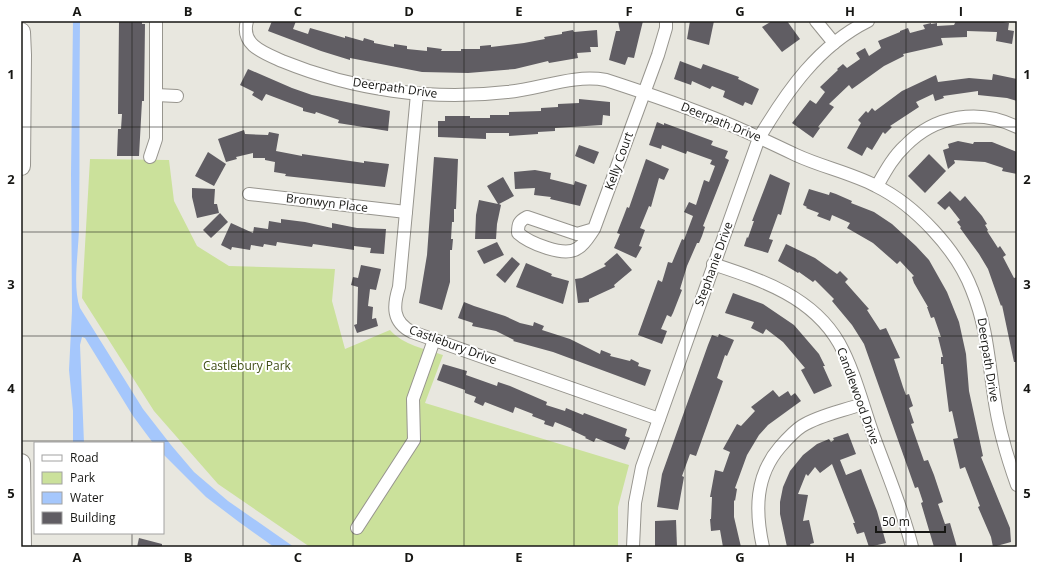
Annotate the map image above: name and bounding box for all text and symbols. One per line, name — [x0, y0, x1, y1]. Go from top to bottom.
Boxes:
text: A — [73, 2, 82, 20]
text: B — [184, 2, 193, 20]
text: C — [294, 2, 302, 20]
text: D — [404, 2, 414, 20]
text: E — [515, 2, 523, 20]
text: F — [625, 2, 633, 20]
text: G — [735, 2, 745, 20]
text: H — [845, 2, 855, 20]
text: I — [959, 2, 963, 20]
text: 1 — [7, 65, 15, 83]
text: 1 — [1023, 65, 1031, 83]
street label: Deerpath Drive — [352, 73, 439, 102]
street label: Deerpath Drive — [678, 98, 764, 145]
street label: Kelly Court — [600, 129, 637, 192]
text: 2 — [7, 170, 15, 188]
text: 2 — [1023, 170, 1031, 188]
street label: Bronwyn Place — [285, 189, 369, 216]
street label: Stephanie Drive — [690, 219, 737, 308]
text: 3 — [7, 275, 15, 293]
text: 3 — [1023, 275, 1031, 293]
street label: Deerpath Drive — [973, 316, 1004, 404]
street label: Castlebury Drive — [407, 321, 500, 368]
street label: Candlewood Drive — [833, 345, 884, 447]
park label: Castlebury Park — [203, 357, 292, 374]
text: 4 — [7, 379, 15, 397]
text: 4 — [1023, 379, 1031, 397]
legend — [34, 442, 164, 534]
text: Road — [70, 449, 99, 466]
text: Park — [70, 469, 96, 486]
text: 5 — [7, 484, 15, 502]
text: 5 — [1023, 484, 1031, 502]
text: Water — [70, 489, 104, 506]
scale bar — [876, 508, 945, 534]
text: Building — [70, 509, 116, 526]
text: 50 m — [882, 513, 910, 530]
text: A — [73, 548, 82, 566]
text: B — [184, 548, 193, 566]
text: C — [294, 548, 302, 566]
text: D — [404, 548, 414, 566]
text: E — [515, 548, 523, 566]
text: F — [625, 548, 633, 566]
text: G — [735, 548, 745, 566]
text: H — [845, 548, 855, 566]
text: I — [959, 548, 963, 566]

